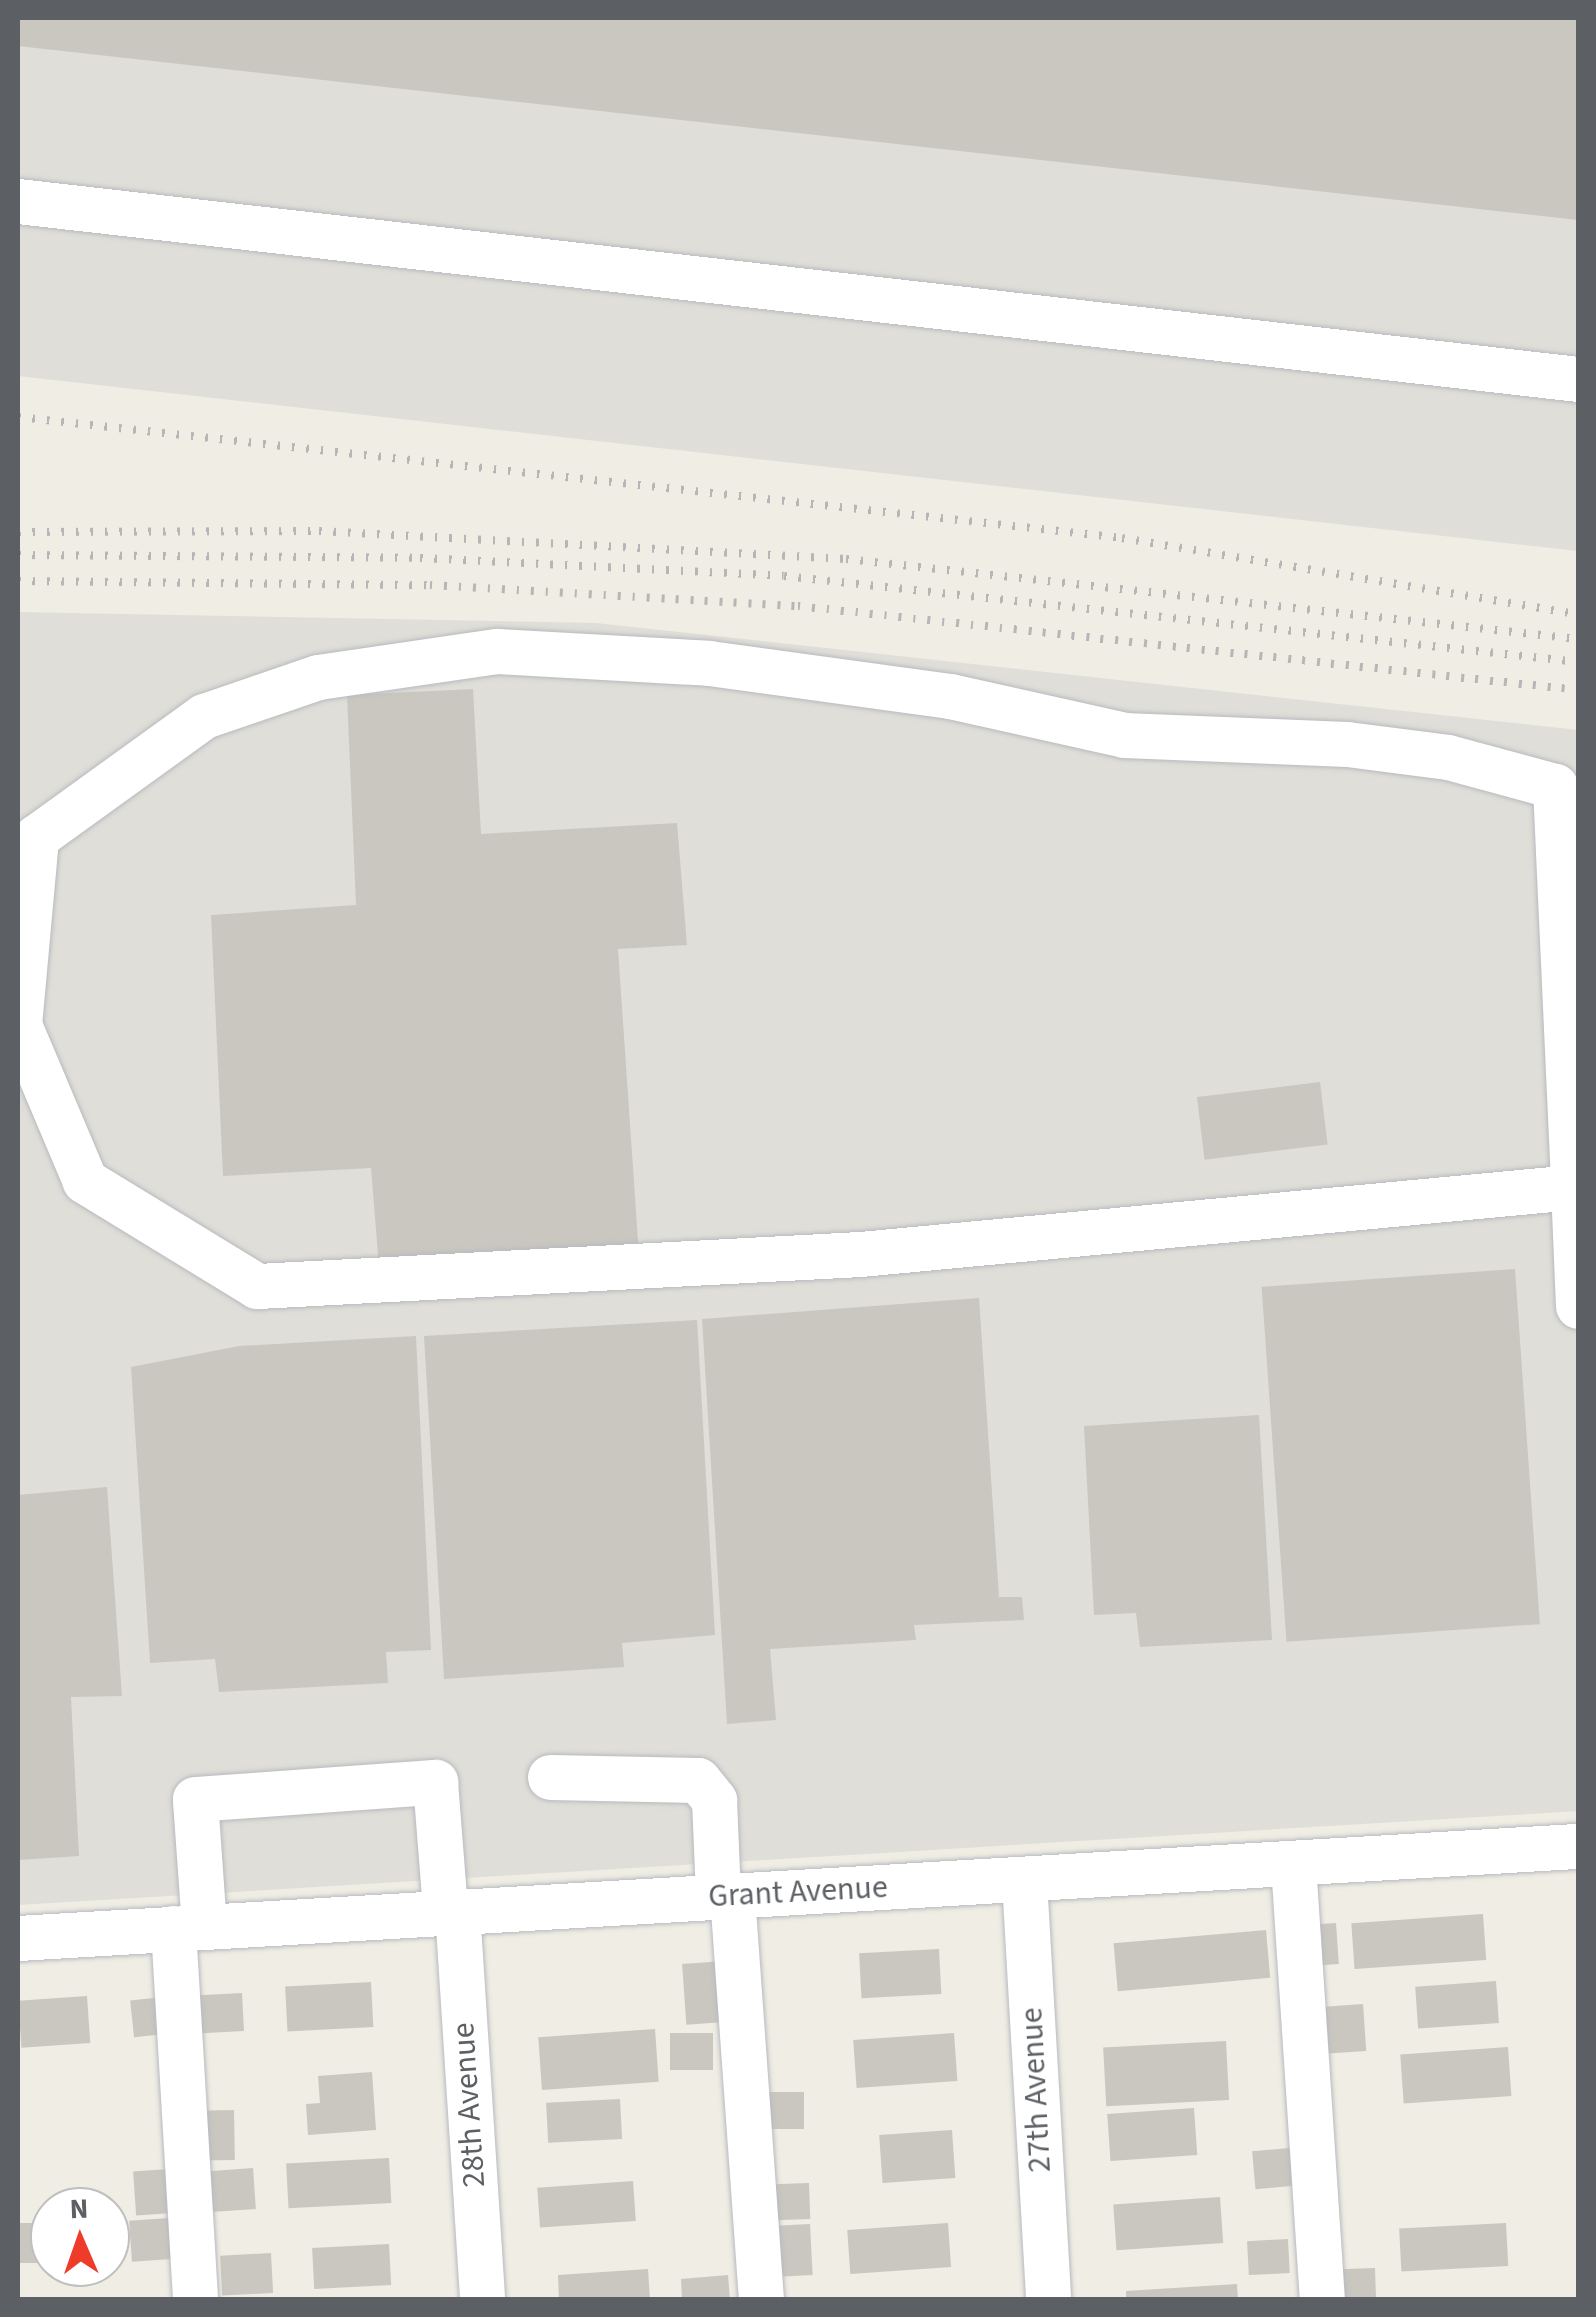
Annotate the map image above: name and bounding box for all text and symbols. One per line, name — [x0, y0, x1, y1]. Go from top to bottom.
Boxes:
street label: Grant Avenue — [707, 1868, 889, 1916]
street label: 27th Avenue — [1013, 2007, 1059, 2173]
street label: 28th Avenue — [444, 2021, 494, 2189]
north arrow — [30, 2187, 130, 2287]
text: N — [69, 2189, 89, 2229]

